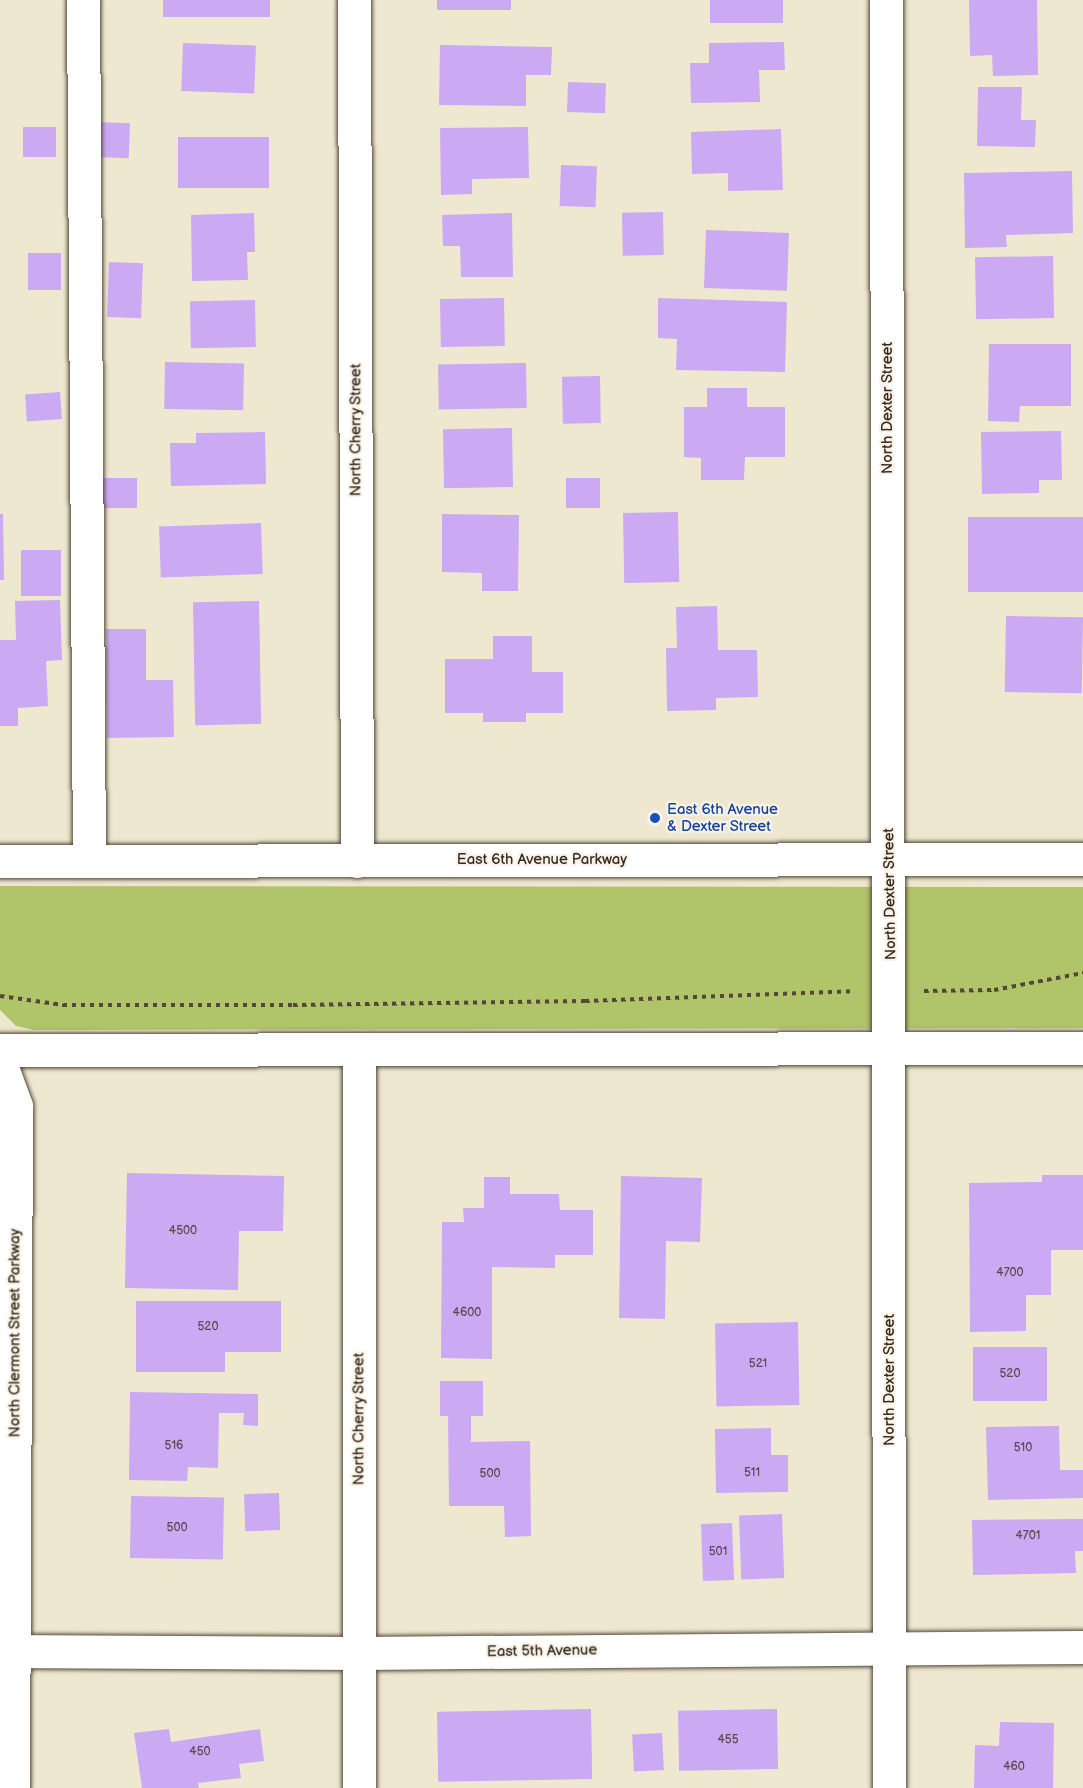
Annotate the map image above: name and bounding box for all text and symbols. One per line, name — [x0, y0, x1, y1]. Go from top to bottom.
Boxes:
street label: North Dexter Street — [879, 342, 897, 474]
street label: North Cherry Street — [347, 363, 365, 497]
place label: East 6th Avenue & Dexter Street — [667, 800, 778, 835]
marker: East 6th Avenue & Dexter Street — [648, 811, 662, 825]
street label: North Dexter Street — [880, 828, 900, 960]
street label: East 6th Avenue Parkway — [457, 851, 627, 869]
house number: 4500 — [169, 1224, 197, 1238]
street label: North Clermont Street Parkway — [6, 1228, 24, 1438]
house number: 4700 — [996, 1266, 1024, 1280]
house number: 4600 — [453, 1306, 481, 1320]
street label: North Dexter Street — [881, 1314, 899, 1446]
house number: 520 — [197, 1320, 219, 1334]
street label: North Cherry Street — [350, 1352, 368, 1486]
house number: 521 — [749, 1357, 767, 1371]
house number: 520 — [999, 1367, 1021, 1381]
house number: 516 — [165, 1439, 183, 1453]
house number: 510 — [1014, 1441, 1032, 1455]
house number: 511 — [744, 1466, 760, 1480]
house number: 500 — [480, 1467, 500, 1481]
house number: 500 — [167, 1521, 187, 1535]
house number: 4701 — [1016, 1529, 1040, 1543]
house number: 501 — [709, 1545, 727, 1559]
street label: East 5th Avenue — [487, 1641, 597, 1661]
house number: 455 — [717, 1733, 739, 1747]
house number: 450 — [189, 1745, 211, 1759]
house number: 460 — [1003, 1760, 1025, 1774]

